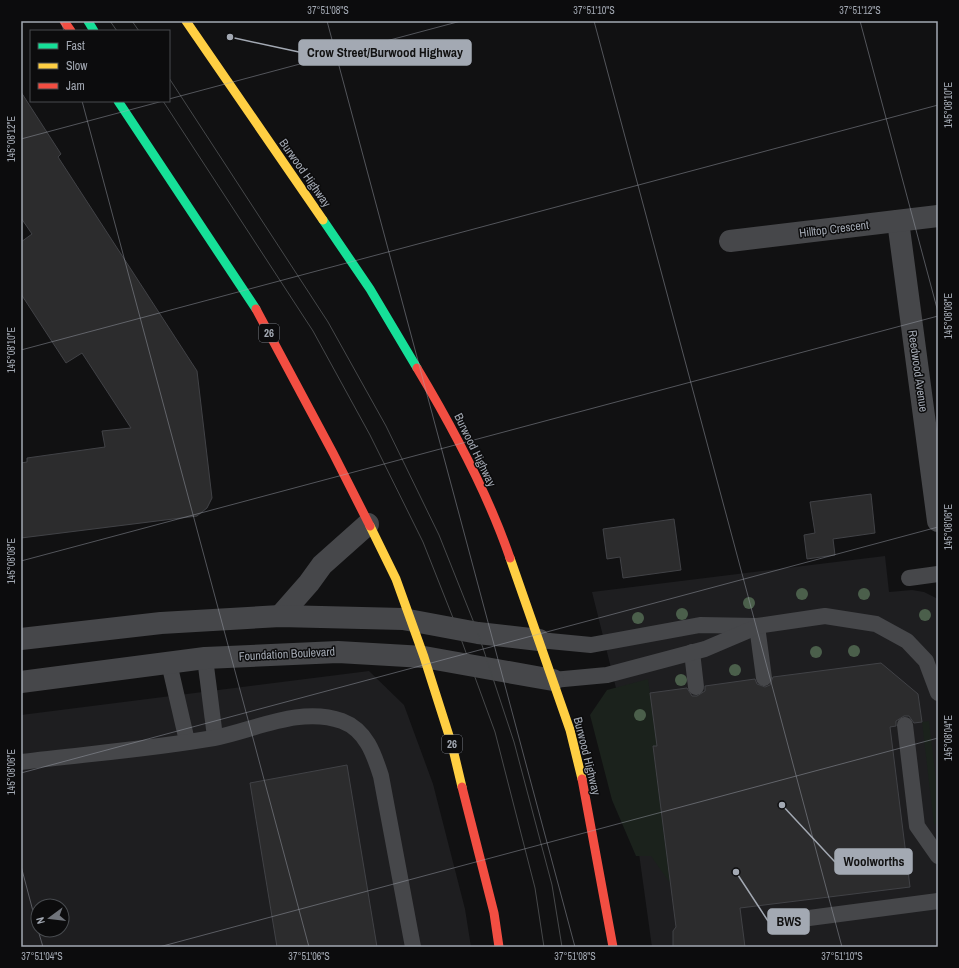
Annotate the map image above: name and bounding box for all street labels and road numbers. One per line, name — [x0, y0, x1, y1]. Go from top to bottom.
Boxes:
street label: Burwood Highway — [276, 136, 334, 210]
street label: Hilltop Crescent — [798, 217, 870, 241]
road number: 26 — [259, 324, 279, 342]
street label: Reedwood Avenue — [904, 329, 932, 413]
street label: Burwood Highway — [450, 411, 500, 489]
street label: Foundation Boulevard — [238, 643, 336, 665]
street label: Burwood Highway — [570, 715, 604, 797]
road number: 26 — [442, 735, 462, 753]

